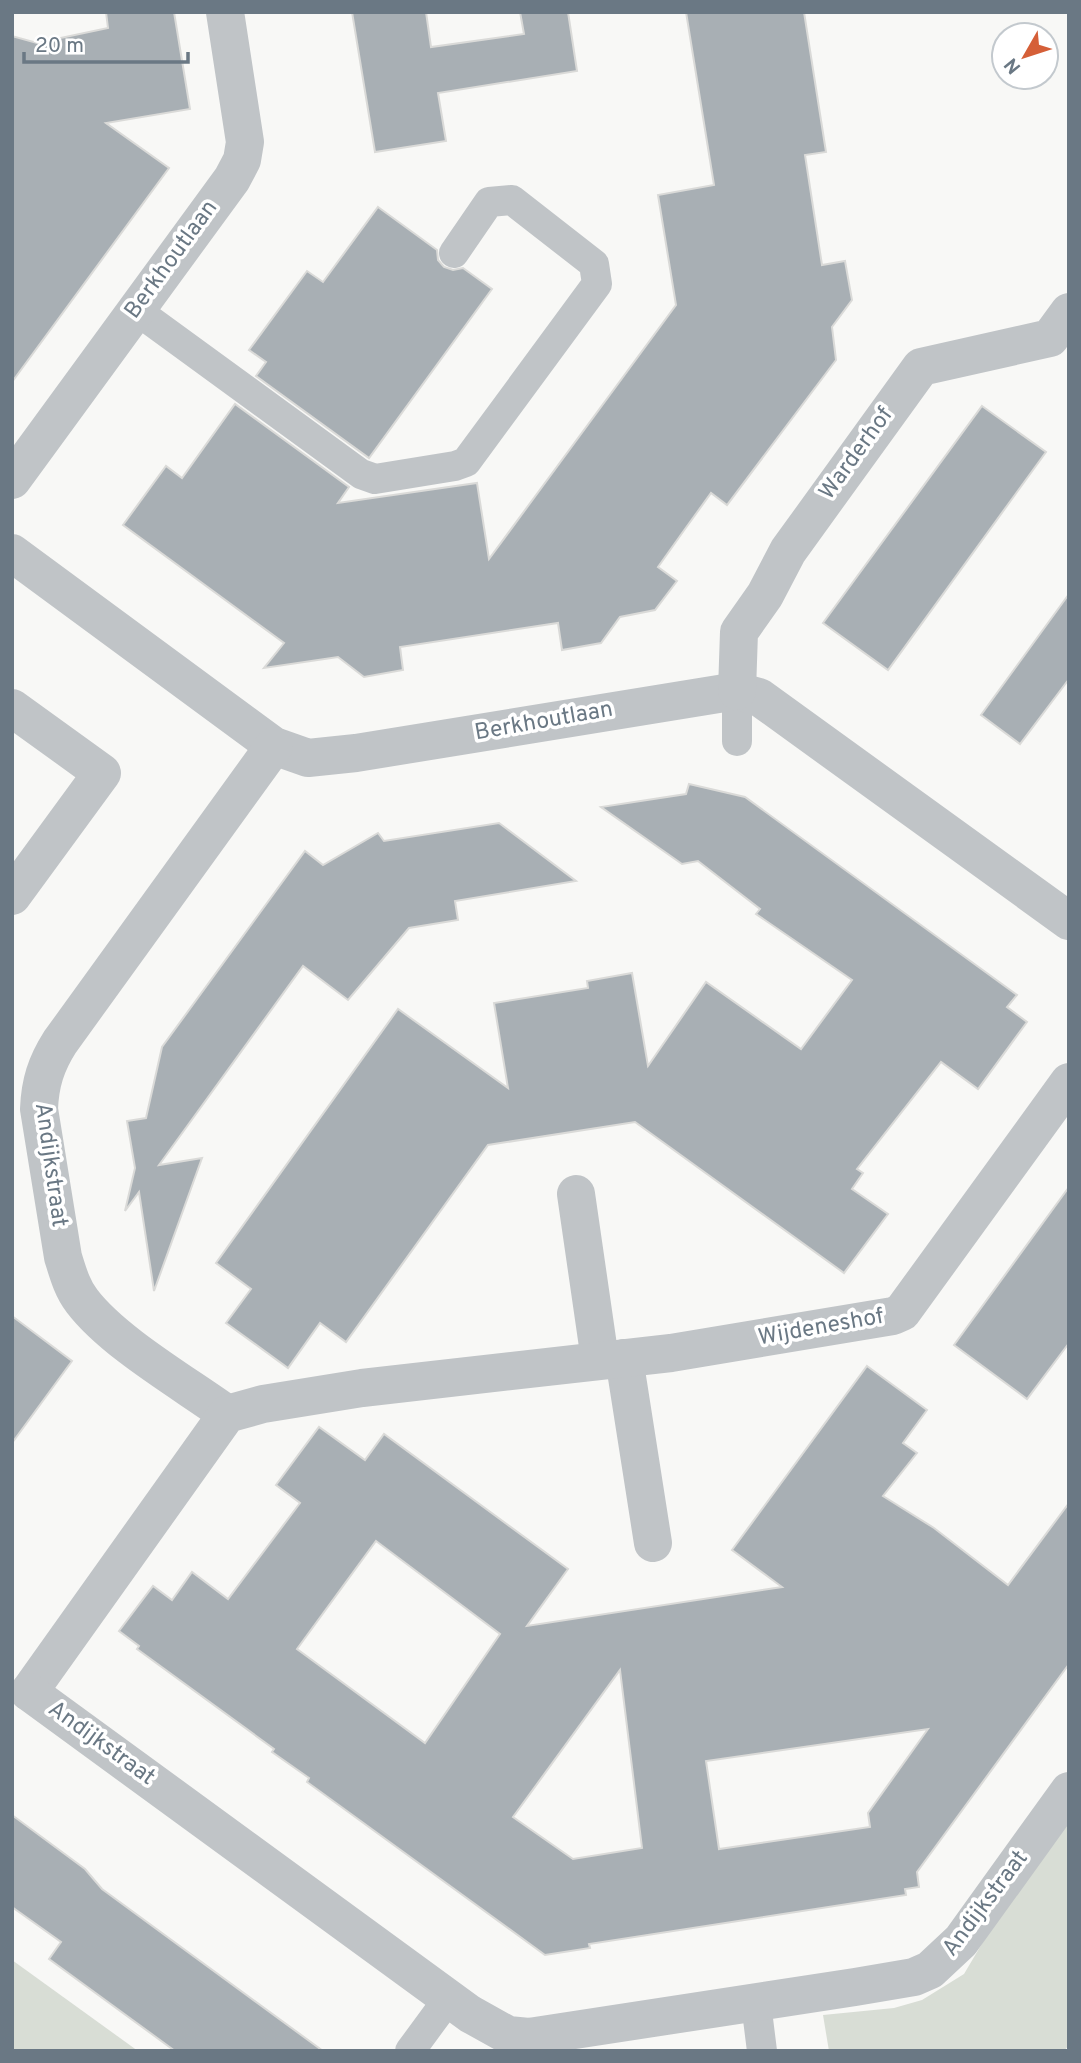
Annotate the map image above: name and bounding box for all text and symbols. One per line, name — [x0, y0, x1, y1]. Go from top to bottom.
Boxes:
scale bar — [24, 21, 189, 65]
north arrow — [990, 21, 1060, 91]
text: 20 m — [35, 33, 84, 60]
text: N — [1000, 53, 1027, 78]
street label: Berkhoutlaan — [119, 195, 225, 325]
street label: Warderhof — [814, 402, 901, 506]
street label: Berkhoutlaan — [473, 696, 615, 748]
street label: Andijkstraat — [27, 1101, 73, 1229]
street label: Wijdeneshof — [756, 1303, 886, 1353]
street label: Andijkstraat — [42, 1695, 160, 1793]
street label: Andijkstraat — [937, 1845, 1035, 1963]

